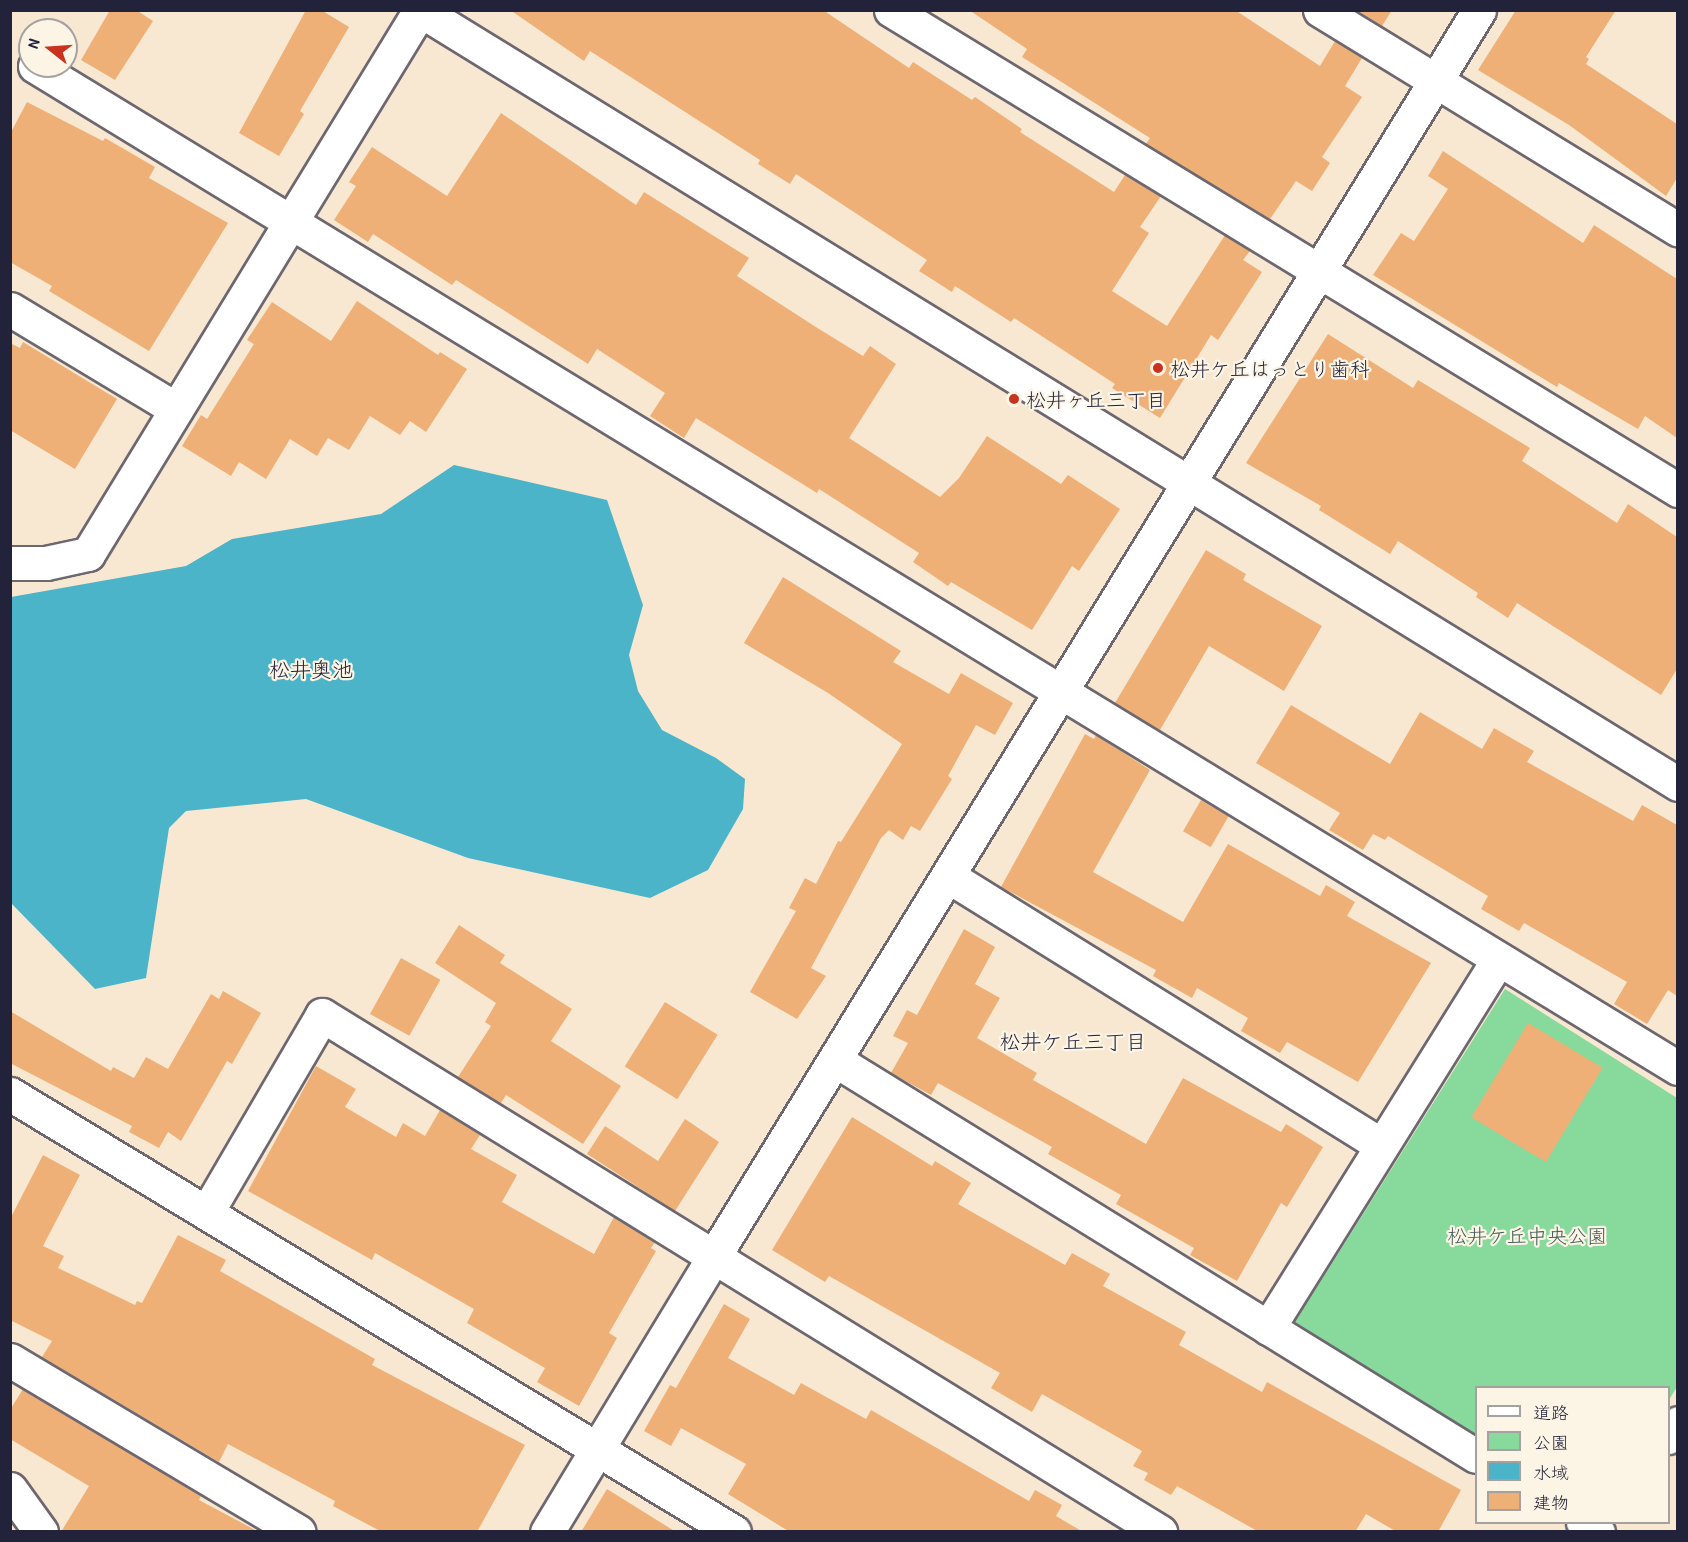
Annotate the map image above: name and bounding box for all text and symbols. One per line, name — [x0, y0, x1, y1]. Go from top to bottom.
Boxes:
north arrow — [18, 18, 78, 78]
text: N — [21, 36, 44, 51]
place label: 松井ケ丘はっとり歯科 — [1170, 356, 1370, 380]
marker: 松井ケ丘はっとり歯科 — [1151, 361, 1165, 375]
place label: 松井ヶ丘三丁目 — [1026, 387, 1166, 411]
marker: 松井ヶ丘三丁目 — [1007, 392, 1021, 406]
district label: 松井奥池 — [269, 657, 353, 683]
district label: 松井ケ丘三丁目 — [1000, 1029, 1146, 1055]
park label: 松井ケ丘中央公園 — [1447, 1223, 1607, 1247]
legend — [1475, 1386, 1670, 1524]
text: 道路 — [1533, 1400, 1569, 1425]
text: 公園 — [1533, 1430, 1569, 1455]
text: 水域 — [1533, 1460, 1569, 1485]
text: 建物 — [1533, 1490, 1569, 1515]

